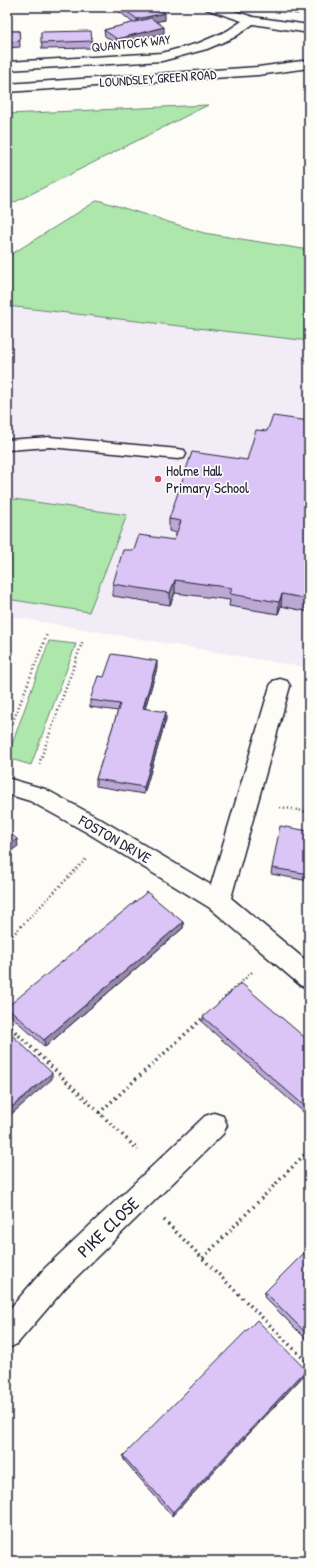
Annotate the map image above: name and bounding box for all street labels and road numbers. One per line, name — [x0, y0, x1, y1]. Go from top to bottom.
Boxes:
street label: QUANTOCK WAY — [91, 30, 172, 56]
street label: LOUNDSLEY GREEN ROAD — [99, 65, 218, 91]
street label: FOSTON DRIVE — [74, 809, 155, 868]
street label: PIKE CLOSE — [72, 1191, 144, 1263]

